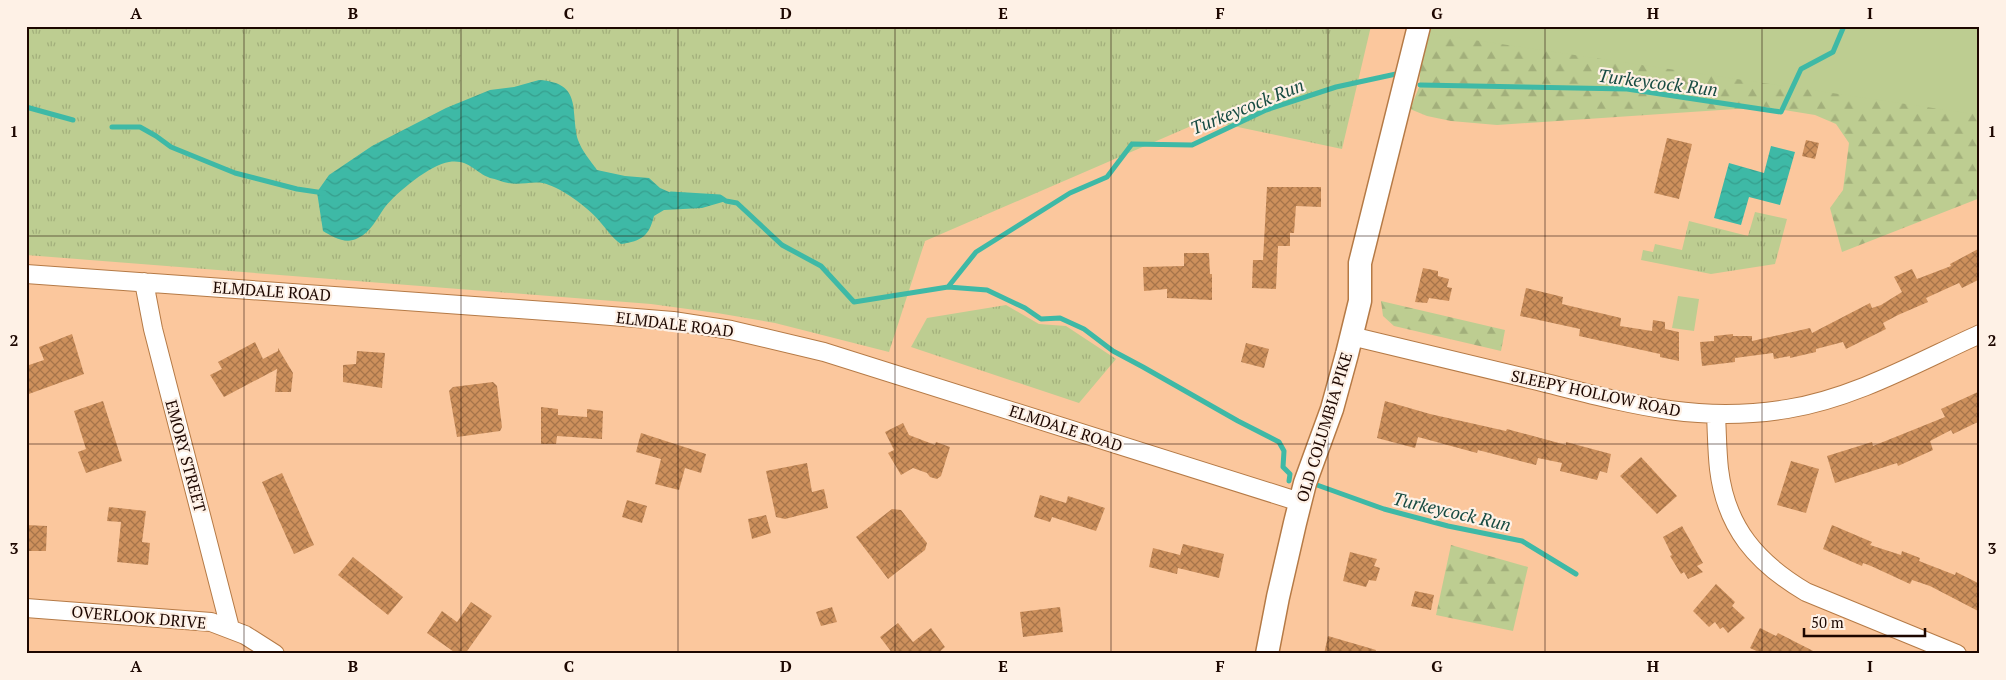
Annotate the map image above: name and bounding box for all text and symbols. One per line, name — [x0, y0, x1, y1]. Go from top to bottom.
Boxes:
text: A — [130, 2, 142, 24]
text: B — [348, 2, 358, 24]
text: C — [564, 2, 574, 24]
text: D — [780, 2, 792, 24]
text: E — [998, 2, 1008, 24]
text: F — [1215, 2, 1225, 24]
text: G — [1431, 2, 1443, 24]
text: H — [1647, 2, 1659, 24]
text: I — [1867, 2, 1873, 24]
water label: Turkeycock Run — [1597, 63, 1719, 101]
water label: Turkeycock Run — [1187, 72, 1307, 140]
text: 1 — [9, 120, 19, 142]
text: 1 — [1987, 120, 1997, 142]
street label: ELMDALE ROAD — [212, 276, 332, 306]
street label: ELMDALE ROAD — [615, 306, 735, 342]
text: 2 — [9, 329, 19, 351]
text: 2 — [1987, 329, 1997, 351]
street label: OLD COLUMBIA PIKE — [1291, 349, 1357, 505]
street label: SLEEPY HOLLOW ROAD — [1509, 364, 1683, 422]
street label: EMORY STREET — [160, 397, 212, 515]
street label: ELMDALE ROAD — [1006, 399, 1126, 457]
water label: Turkeycock Run — [1391, 486, 1513, 536]
text: 3 — [9, 537, 19, 559]
text: 3 — [1987, 537, 1997, 559]
street label: OVERLOOK DRIVE — [71, 600, 207, 634]
scale bar — [1804, 605, 1925, 637]
text: 50 m — [1811, 612, 1844, 632]
text: A — [130, 655, 142, 677]
text: B — [348, 655, 358, 677]
text: C — [564, 655, 574, 677]
text: D — [780, 655, 792, 677]
text: E — [998, 655, 1008, 677]
text: F — [1215, 655, 1225, 677]
text: G — [1431, 655, 1443, 677]
text: H — [1647, 655, 1659, 677]
text: I — [1867, 655, 1873, 677]

